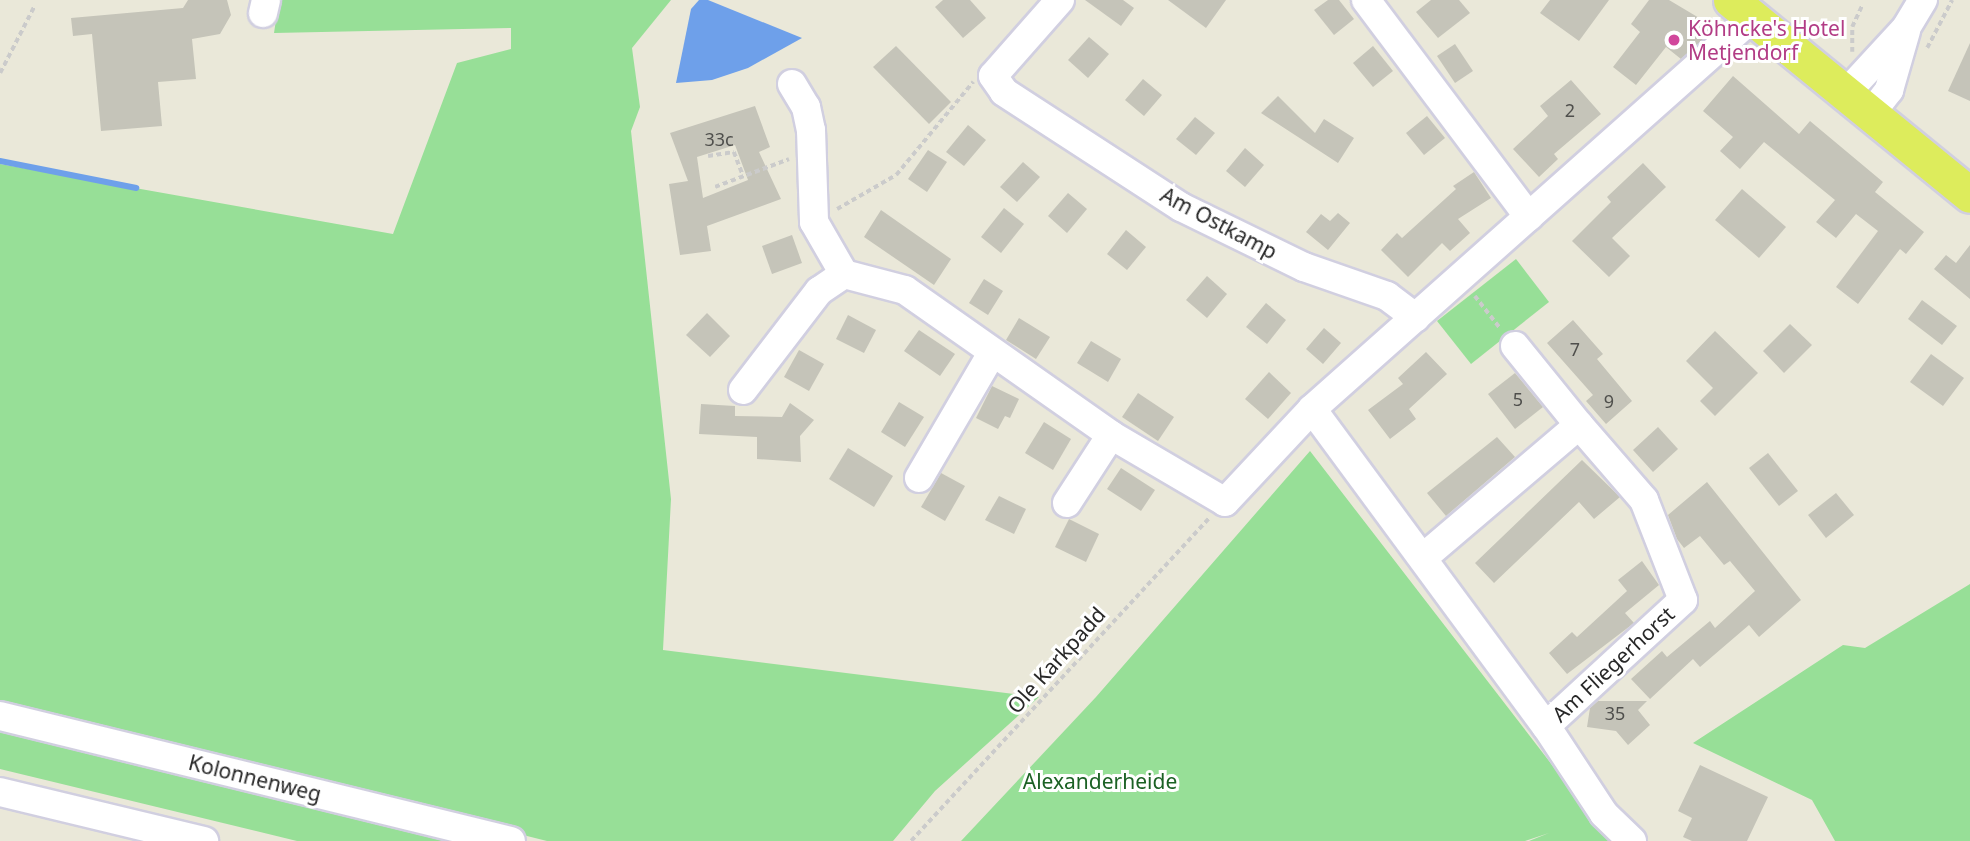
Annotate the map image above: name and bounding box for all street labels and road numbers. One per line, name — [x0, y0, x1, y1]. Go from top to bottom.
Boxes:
street label: Am Ostkamp — [1157, 182, 1281, 264]
street label: Am Fliegerhorst — [1547, 601, 1679, 727]
street label: Ole Karkpadd — [1002, 602, 1110, 718]
street label: Kolonnenweg — [186, 749, 324, 807]

